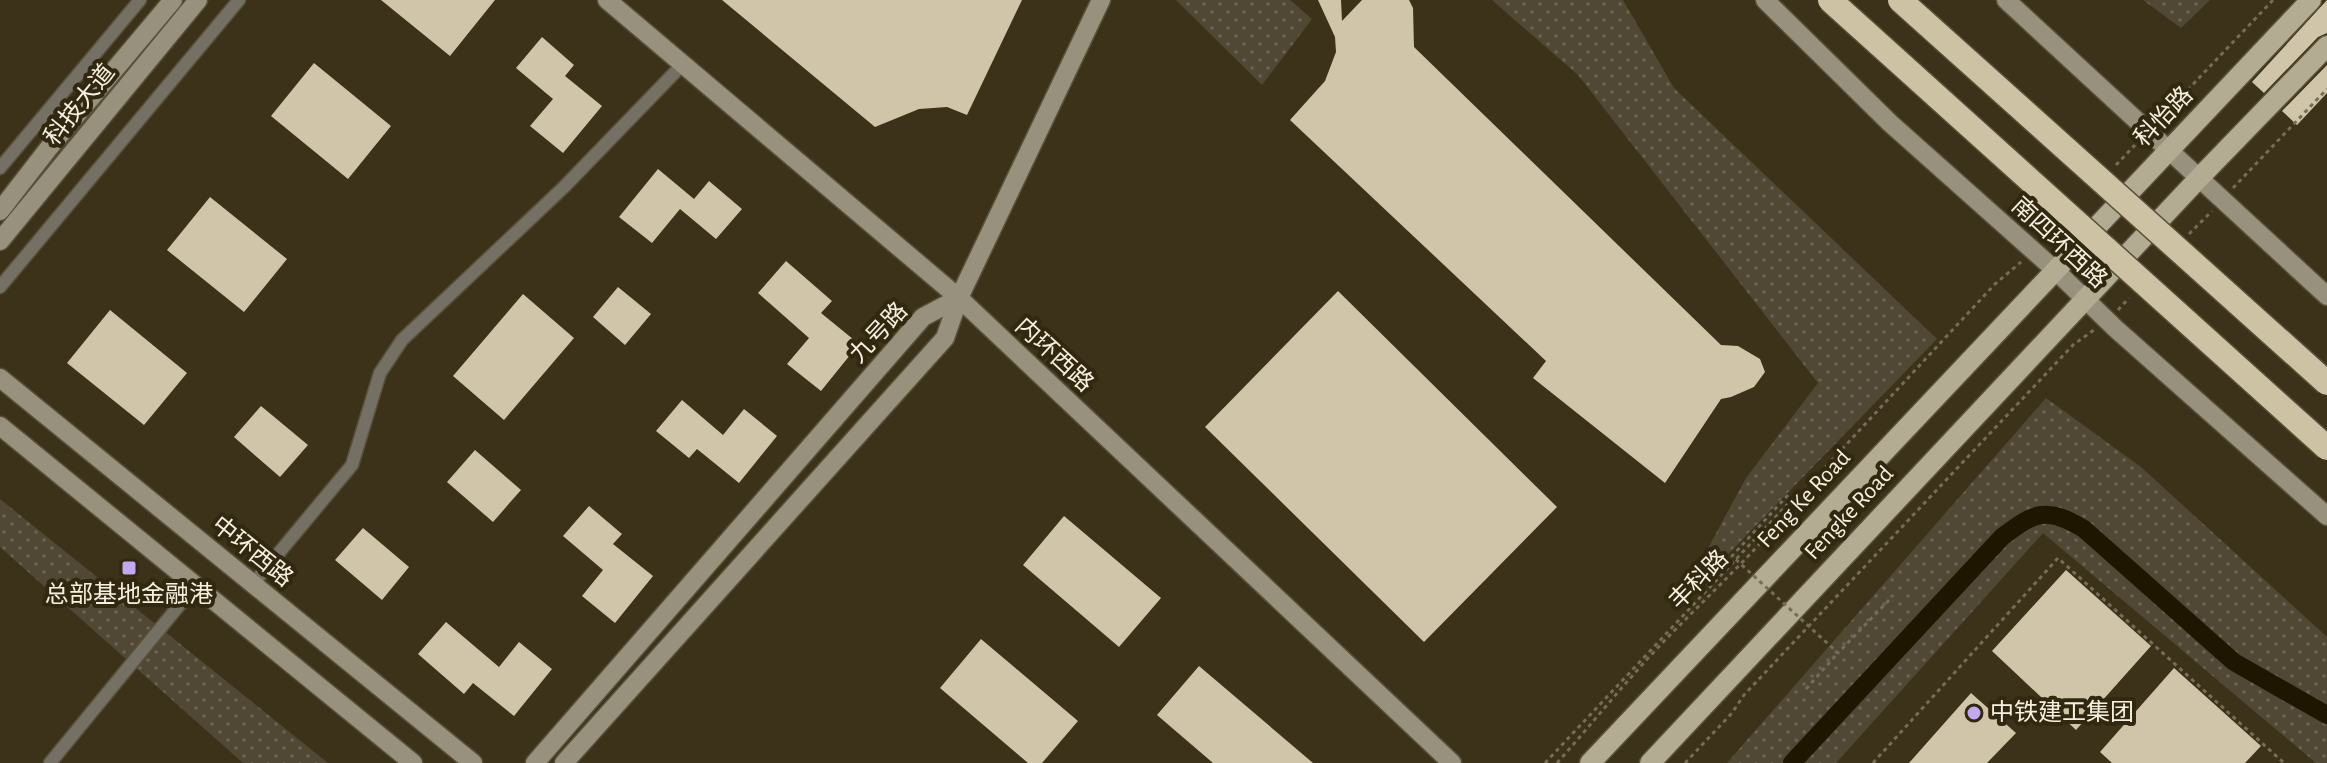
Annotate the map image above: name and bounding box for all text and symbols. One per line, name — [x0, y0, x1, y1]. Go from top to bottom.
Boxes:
street label: 科技大道 — [39, 59, 120, 150]
street label: 科怡路 — [2129, 81, 2198, 151]
street label: 南四环西路 — [2007, 192, 2112, 293]
street label: 九号路 — [844, 297, 912, 368]
street label: 内环西路 — [1011, 312, 1099, 397]
street label: Feng Ke Road — [1753, 445, 1855, 553]
street label: Fengke Road — [1800, 462, 1898, 564]
street label: 中环西路 — [207, 511, 298, 592]
street label: 丰科路 — [1664, 545, 1733, 614]
marker: 总部基地金融港 — [120, 559, 138, 577]
place label: 总部基地金融港 — [45, 581, 213, 607]
place label: 中铁建工集团 — [1990, 699, 2134, 725]
marker: 中铁建工集团 — [1965, 704, 1983, 722]

